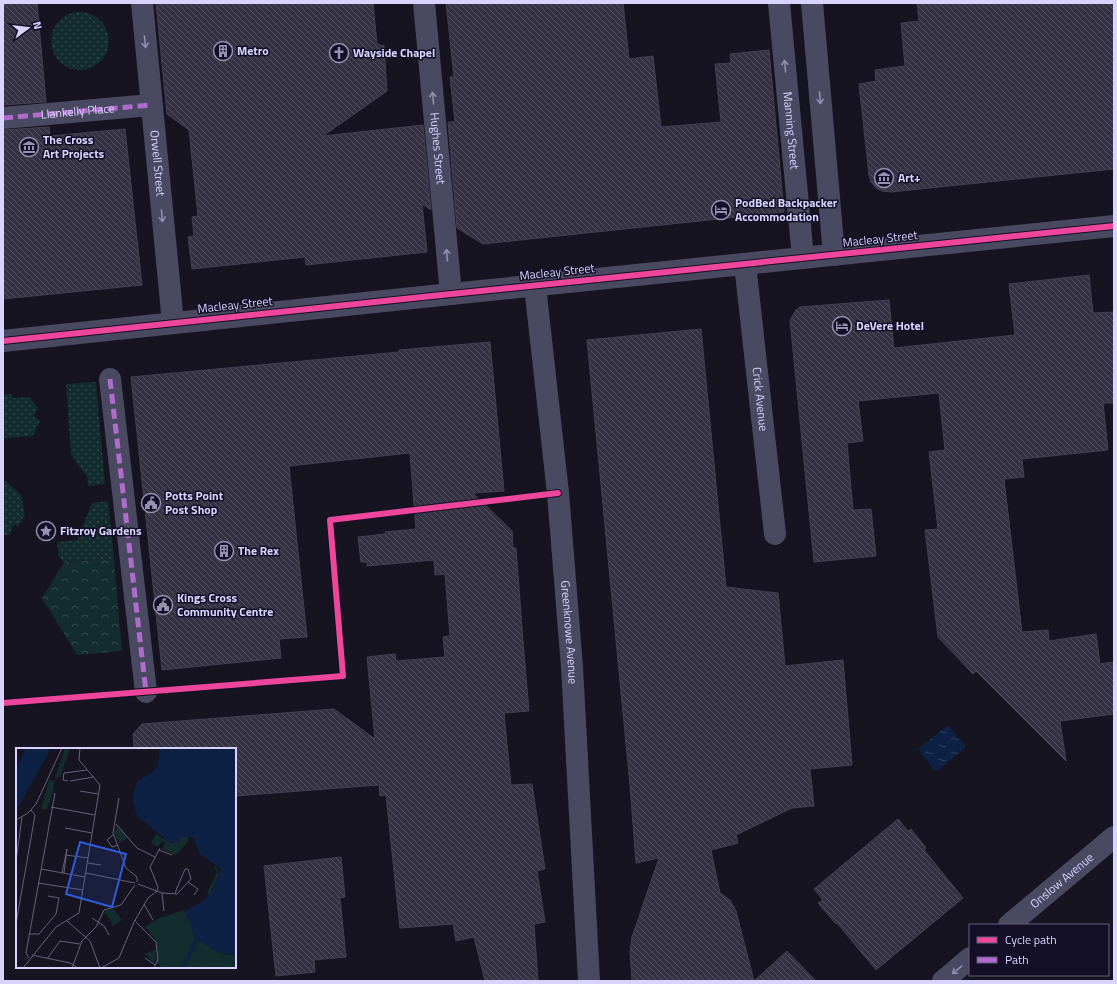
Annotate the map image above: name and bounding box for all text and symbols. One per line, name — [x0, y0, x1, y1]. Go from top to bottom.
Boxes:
north arrow — [8, 8, 48, 48]
text: N — [29, 20, 46, 31]
one-way arrow — [142, 35, 149, 48]
building icon: Metro — [212, 40, 234, 62]
place label: Metro — [237, 41, 269, 60]
church icon: Wayside Chapel — [328, 42, 350, 64]
place label: Wayside Chapel — [353, 43, 435, 62]
one-way arrow — [781, 60, 788, 73]
street label: Manning Street — [778, 91, 805, 171]
one-way arrow — [817, 91, 824, 104]
one-way arrow — [429, 92, 436, 105]
street label: Llankelly Place — [40, 98, 115, 124]
street label: Hughes Street — [425, 111, 451, 186]
street label: Orwell Street — [145, 129, 171, 198]
place label: The Cross Art Projects — [43, 130, 105, 163]
museum icon: The Cross Art Projects — [18, 136, 40, 158]
museum icon: Art+ — [873, 167, 895, 189]
place label: Art+ — [898, 168, 921, 187]
place label: PodBed Backpacker Accommodation — [735, 193, 838, 226]
hotel icon: PodBed Backpacker Accommodation — [710, 199, 732, 221]
one-way arrow — [159, 209, 166, 222]
street label: Macleay Street — [841, 225, 919, 252]
one-way arrow — [443, 249, 451, 262]
street label: Macleay Street — [518, 258, 596, 285]
street label: Macleay Street — [196, 291, 274, 318]
hotel icon: DeVere Hotel — [831, 315, 853, 337]
place label: DeVere Hotel — [856, 316, 924, 335]
street label: Crick Avenue — [748, 366, 774, 432]
place label: Potts Point Post Shop — [165, 486, 224, 519]
public building icon: Potts Point Post Shop — [140, 492, 162, 514]
place icon: Fitzroy Gardens — [35, 520, 57, 542]
place label: Fitzroy Gardens — [60, 521, 142, 540]
building icon: The Rex — [213, 540, 235, 562]
place label: The Rex — [238, 541, 279, 560]
street label: Greenknowe Avenue — [556, 580, 583, 685]
place label: Kings Cross Community Centre — [177, 588, 273, 621]
public building icon: Kings Cross Community Centre — [152, 594, 174, 616]
inset map — [16, 748, 236, 968]
street label: Onslow Avenue — [1025, 848, 1098, 913]
legend — [969, 924, 1109, 976]
text: Cycle path — [1005, 930, 1057, 949]
text: Path — [1005, 950, 1029, 969]
one-way arrow — [951, 965, 962, 974]

